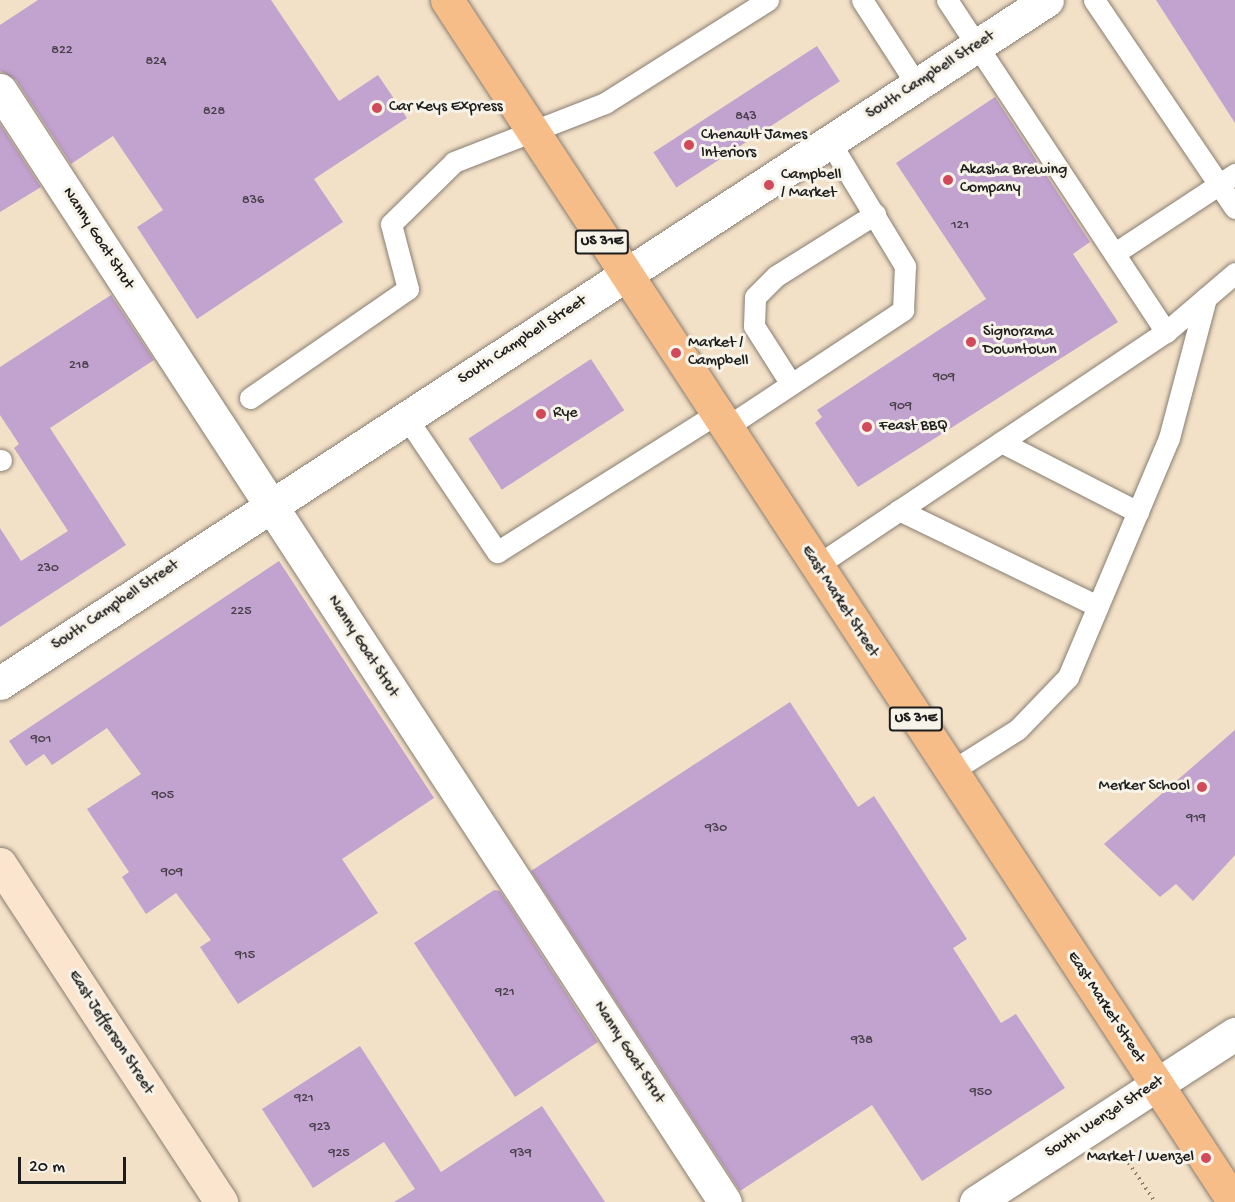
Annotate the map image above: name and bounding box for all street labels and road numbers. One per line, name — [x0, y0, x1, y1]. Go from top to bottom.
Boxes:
street label: South Campbell Street — [863, 27, 999, 125]
street label: Nanny Goat Strut — [57, 185, 137, 293]
road number: US 31E — [574, 230, 630, 254]
street label: South Campbell Street — [455, 292, 591, 390]
street label: East Market Street — [796, 543, 882, 661]
street label: South Campbell Street — [49, 556, 183, 656]
street label: Nanny Goat Strut — [322, 593, 402, 701]
road number: US 31E — [888, 707, 944, 731]
street label: East Market Street — [1062, 949, 1148, 1067]
street label: East Jefferson Street — [63, 967, 157, 1099]
street label: Nanny Goat Strut — [588, 999, 668, 1107]
street label: South Wenzel Street — [1042, 1073, 1168, 1163]

